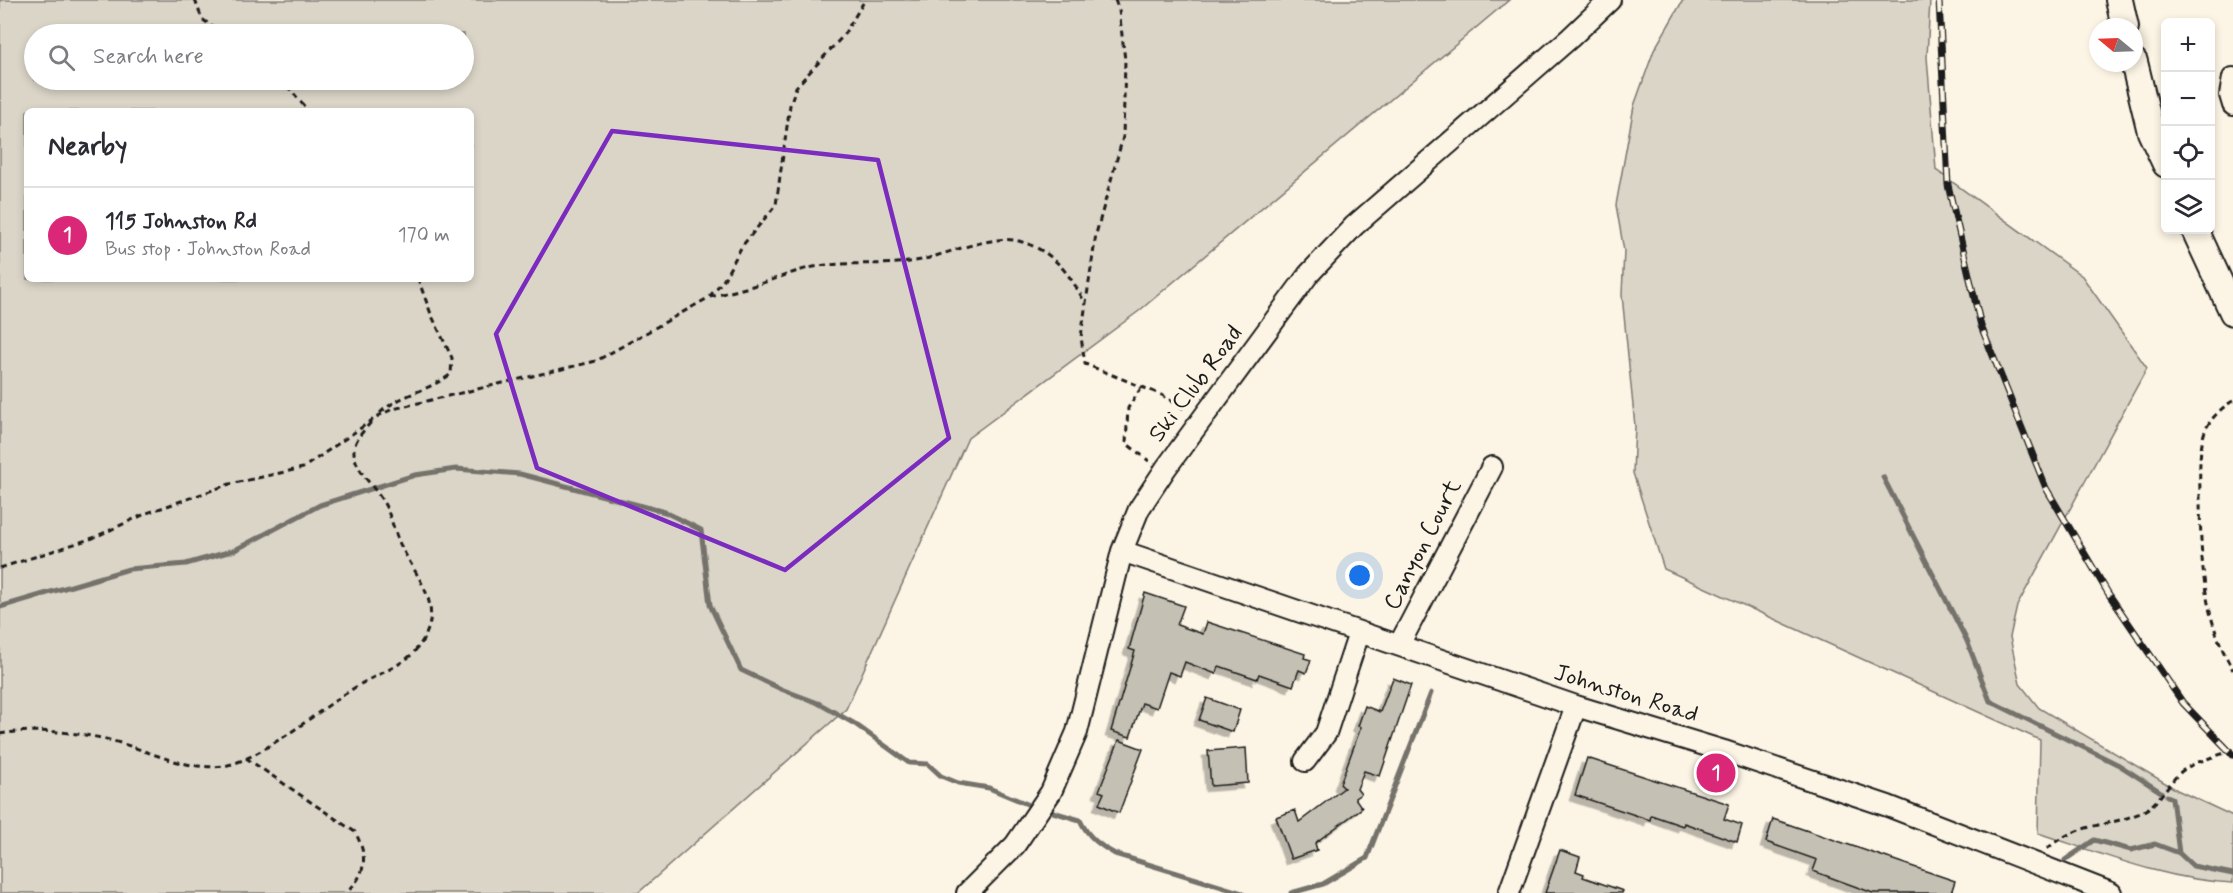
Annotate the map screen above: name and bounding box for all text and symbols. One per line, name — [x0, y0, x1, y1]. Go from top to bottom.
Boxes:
north arrow — [2089, 18, 2143, 72]
map controls — [2161, 18, 2215, 234]
button: + — [2161, 18, 2215, 72]
search box — [24, 24, 474, 90]
icon: search — [45, 41, 78, 74]
text: Search here — [93, 43, 204, 71]
button: − — [2161, 72, 2215, 126]
button: locate — [2161, 126, 2215, 180]
text: Nearby — [48, 130, 127, 164]
button: layers — [2161, 180, 2215, 234]
text: 115 Johnston Rd — [105, 208, 257, 236]
text: 1 — [63, 222, 72, 249]
text: 170 m — [398, 222, 450, 249]
text: Bus stop · Johnston Road — [105, 236, 311, 263]
street label: Ski Club Road — [1142, 319, 1250, 449]
street label: Canyon Court — [1377, 475, 1469, 615]
your location — [1345, 561, 1374, 590]
street label: Johnston Road — [1550, 657, 1702, 731]
pin: 1 — [1696, 750, 1736, 796]

